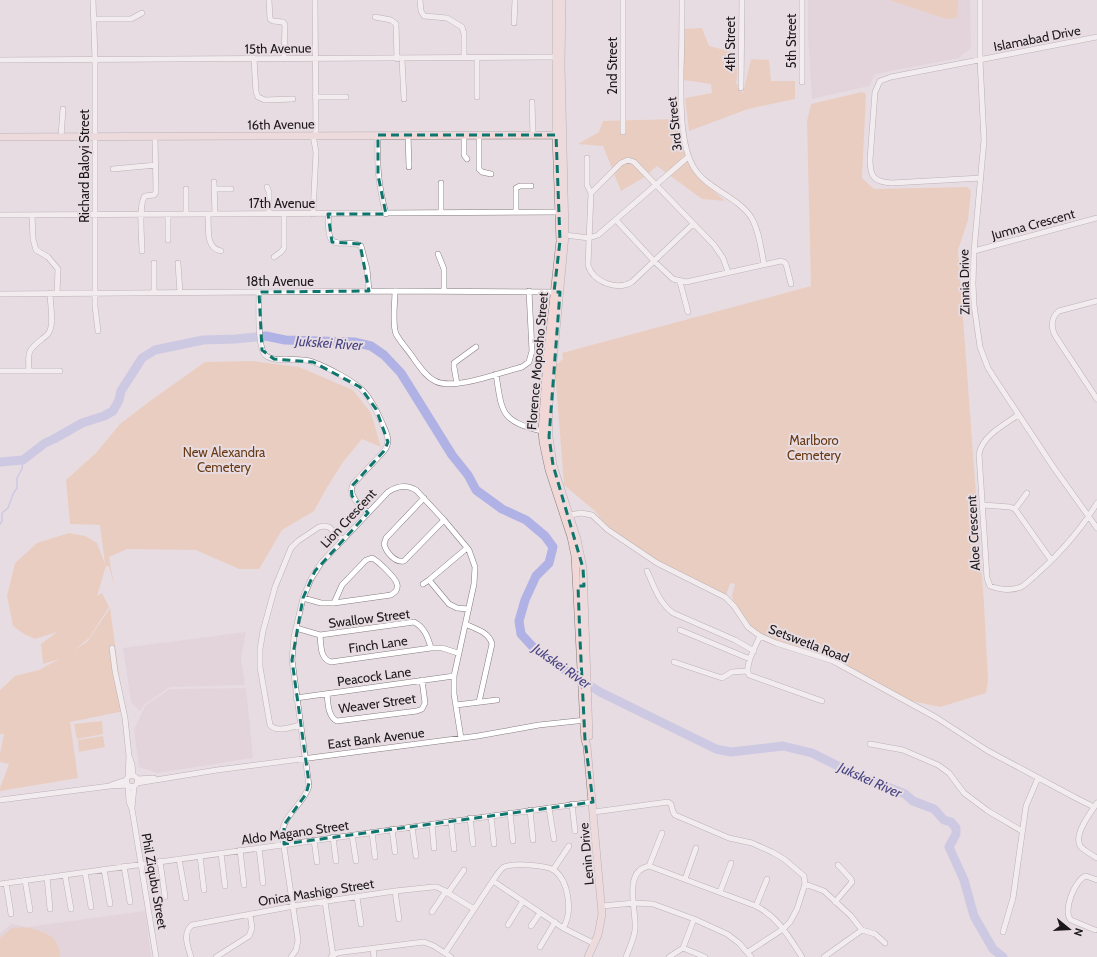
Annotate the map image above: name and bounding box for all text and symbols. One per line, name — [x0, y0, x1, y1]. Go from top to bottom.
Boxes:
street label: 5th Street — [783, 13, 799, 68]
street label: 4th Street — [722, 16, 738, 72]
street label: Islamabad Drive — [992, 22, 1082, 54]
street label: 2nd Street — [604, 37, 620, 95]
street label: 15th Avenue — [244, 39, 312, 57]
street label: 3rd Street — [663, 95, 685, 152]
street label: Richard Baloyi Street — [76, 109, 92, 223]
street label: 16th Avenue — [247, 115, 315, 133]
street label: 17th Avenue — [249, 195, 316, 211]
street label: Jumna Crescent — [989, 205, 1077, 243]
street label: Zinnia Drive — [955, 249, 973, 315]
street label: 18th Avenue — [246, 273, 314, 289]
street label: Florence Moposho Street — [523, 291, 551, 430]
water label: Jukskei River — [293, 332, 364, 354]
park label: Marlboro Cemetery — [787, 432, 842, 463]
park label: New Alexandra Cemetery — [183, 444, 266, 475]
street label: Lion Crescent — [317, 485, 380, 551]
street label: Aloe Crescent — [963, 494, 983, 571]
street label: Swallow Street — [327, 605, 411, 631]
street label: Setswetla Road — [767, 620, 851, 666]
street label: Finch Lane — [348, 632, 409, 656]
water label: Jukskei River — [528, 638, 595, 693]
street label: Peacock Lane — [336, 663, 412, 689]
street label: Weaver Street — [337, 690, 417, 716]
street label: East Bank Avenue — [327, 724, 426, 752]
water label: Jukskei River — [834, 757, 905, 802]
street label: Aldo Magano Street — [240, 816, 350, 847]
street label: Lenin Drive — [575, 822, 597, 886]
street label: Phil Ziqubu Street — [139, 832, 171, 931]
street label: Onica Mashigo Street — [257, 875, 376, 909]
north arrow — [1049, 909, 1089, 949]
text: N — [1071, 926, 1086, 938]

